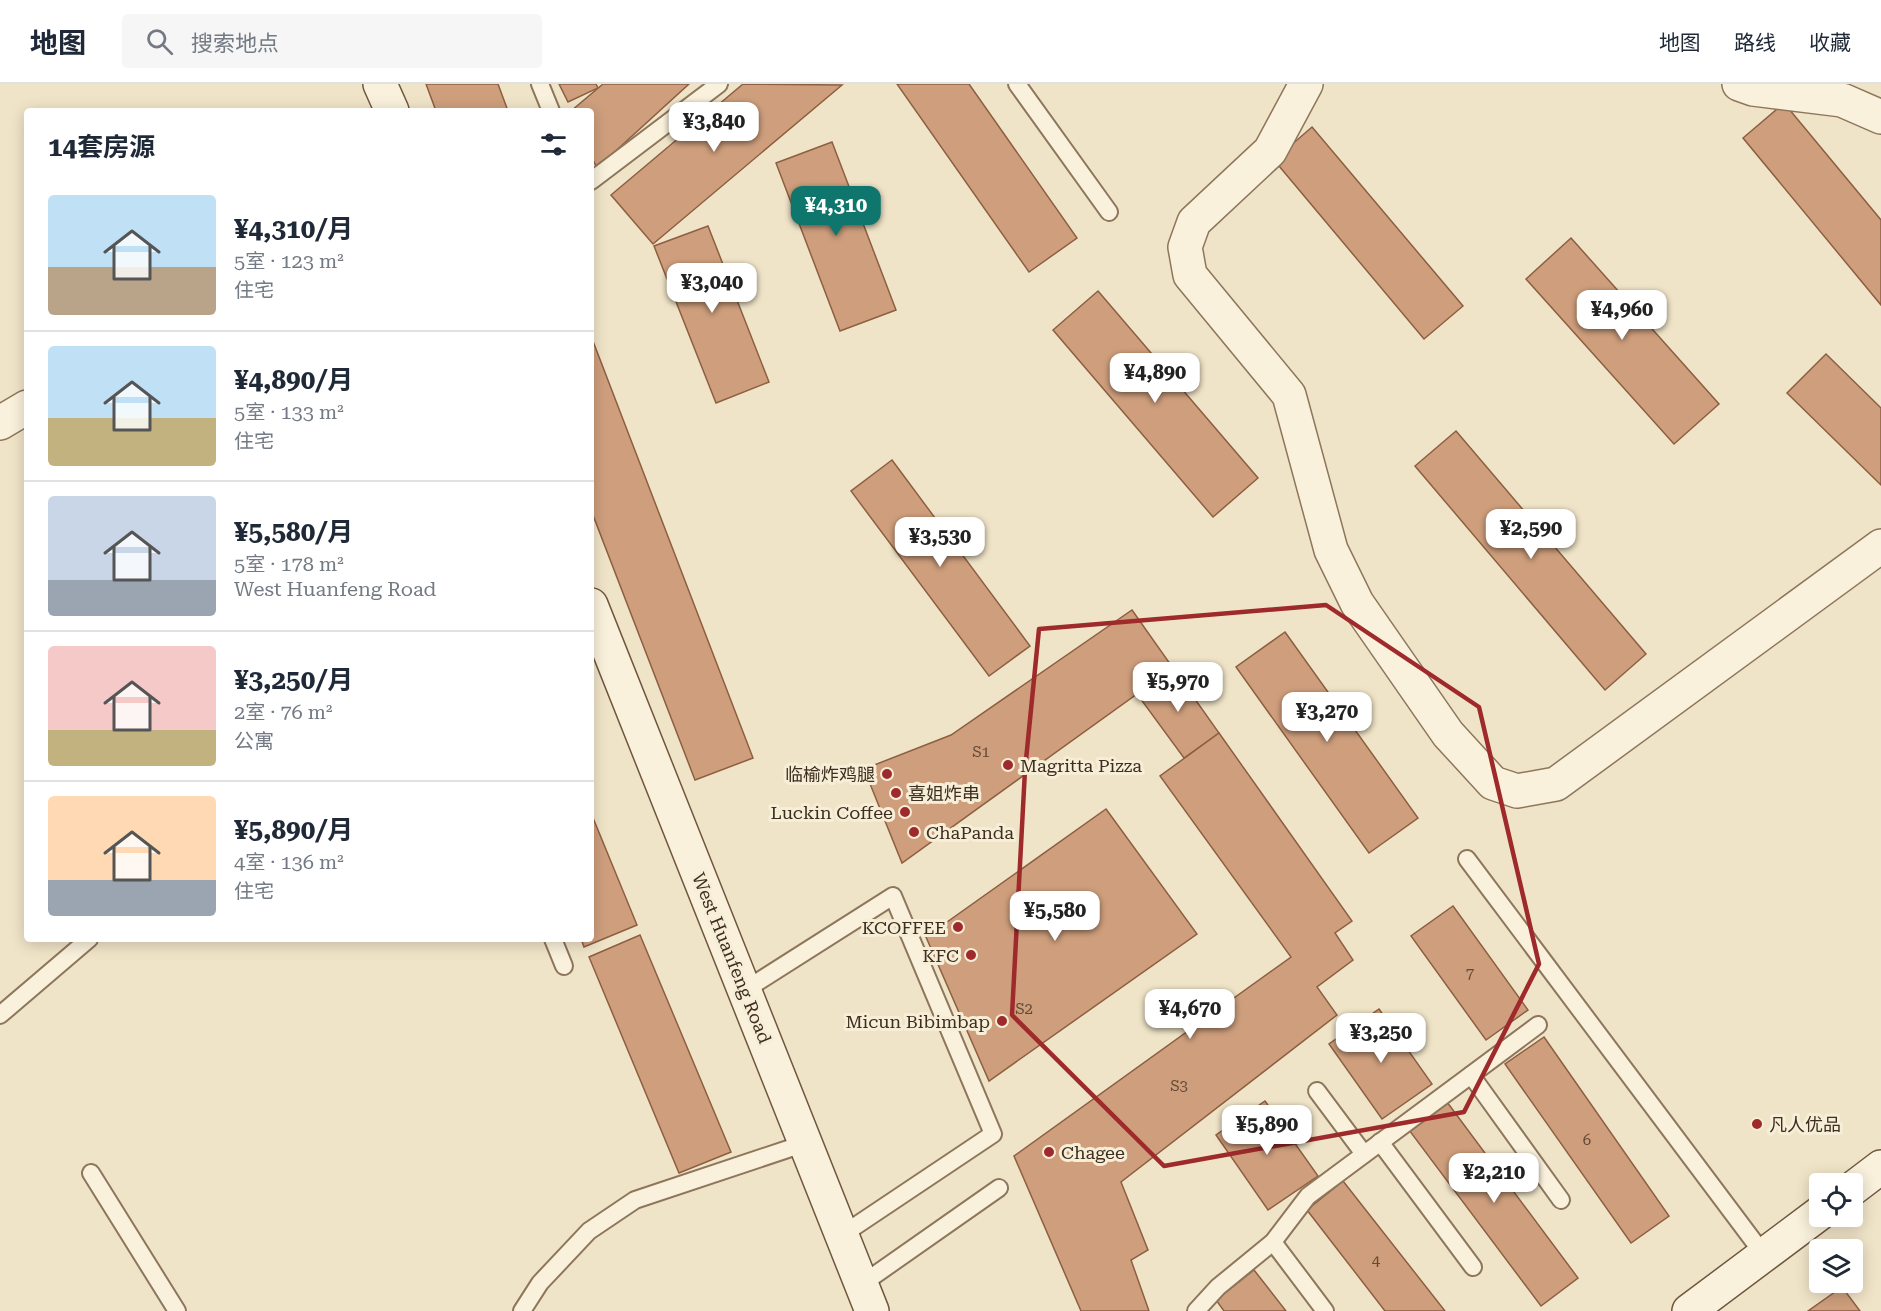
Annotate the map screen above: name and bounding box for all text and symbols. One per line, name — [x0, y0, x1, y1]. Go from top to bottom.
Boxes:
search box — [122, 14, 542, 68]
icon: search — [143, 25, 176, 58]
text: 地图 — [30, 27, 86, 60]
text: 搜索地点 — [191, 31, 279, 56]
text: 地图 — [1659, 31, 1701, 55]
text: 路线 — [1734, 31, 1776, 55]
text: 收藏 — [1809, 31, 1851, 55]
pin: ¥3,840 — [665, 102, 763, 153]
text: ¥3,840 — [683, 109, 745, 133]
icon: filters — [537, 128, 570, 161]
text: 14套房源 — [48, 132, 155, 162]
pin: ¥4,310 — [787, 186, 885, 237]
text: ¥4,310 — [805, 193, 867, 217]
text: ¥4,310/月 — [234, 214, 353, 244]
icon: home — [96, 219, 168, 291]
text: 5室 · 123 m² — [234, 249, 344, 273]
pin: ¥3,040 — [663, 263, 761, 314]
text: ¥3,040 — [681, 270, 743, 294]
text: 住宅 — [234, 278, 274, 302]
pin: ¥4,960 — [1573, 290, 1671, 341]
text: ¥4,960 — [1591, 297, 1653, 321]
pin: ¥4,890 — [1106, 353, 1204, 404]
text: ¥4,890 — [1124, 360, 1186, 384]
text: ¥4,890/月 — [234, 365, 353, 395]
icon: home — [96, 370, 168, 442]
text: 5室 · 133 m² — [234, 400, 344, 424]
text: 住宅 — [234, 429, 274, 453]
pin: ¥2,590 — [1482, 509, 1580, 560]
text: ¥2,590 — [1500, 516, 1562, 540]
text: ¥5,580/月 — [234, 517, 353, 547]
pin: ¥3,530 — [891, 517, 989, 568]
icon: home — [96, 520, 168, 592]
text: ¥3,530 — [909, 524, 971, 548]
text: 5室 · 178 m² — [234, 552, 344, 576]
text: West Huanfeng Road — [234, 577, 436, 601]
pin: ¥5,970 — [1129, 662, 1227, 713]
text: ¥3,250/月 — [234, 665, 353, 695]
text: ¥5,970 — [1147, 669, 1209, 693]
icon: home — [96, 670, 168, 742]
pin: ¥3,270 — [1278, 692, 1376, 743]
text: ¥3,270 — [1296, 699, 1358, 723]
text: 2室 · 76 m² — [234, 700, 333, 724]
text: 公寓 — [234, 729, 274, 753]
house number: S1 — [972, 743, 990, 761]
place label: Magritta Pizza — [1020, 755, 1142, 776]
marker: Magritta Pizza — [1001, 758, 1015, 772]
place label: 临榆炸鸡腿 — [785, 764, 875, 785]
marker: 临榆炸鸡腿 — [880, 767, 894, 781]
place label: 喜姐炸串 — [908, 783, 980, 804]
marker: 喜姐炸串 — [889, 786, 903, 800]
place label: Luckin Coffee — [771, 802, 893, 823]
marker: Luckin Coffee — [898, 805, 912, 819]
text: ¥5,890/月 — [234, 815, 353, 845]
icon: home — [96, 820, 168, 892]
place label: ChaPanda — [926, 822, 1014, 843]
marker: ChaPanda — [907, 825, 921, 839]
text: 4室 · 136 m² — [234, 850, 344, 874]
street label: West Huanfeng Road — [688, 870, 776, 1047]
text: 住宅 — [234, 879, 274, 903]
pin: ¥5,580 — [1006, 891, 1104, 942]
text: ¥5,580 — [1024, 898, 1086, 922]
place label: KCOFFEE — [862, 917, 946, 938]
marker: KCOFFEE — [951, 920, 965, 934]
place label: KFC — [922, 945, 959, 966]
marker: KFC — [964, 948, 978, 962]
house number: 7 — [1466, 964, 1474, 982]
pin: ¥4,670 — [1141, 989, 1239, 1040]
text: ¥4,670 — [1159, 996, 1221, 1020]
house number: S2 — [1015, 1000, 1033, 1018]
place label: Micun Bibimbap — [845, 1011, 990, 1032]
pin: ¥3,250 — [1332, 1013, 1430, 1064]
marker: Micun Bibimbap — [995, 1014, 1009, 1028]
text: ¥3,250 — [1350, 1020, 1412, 1044]
house number: S3 — [1170, 1077, 1188, 1095]
pin: ¥5,890 — [1218, 1105, 1316, 1156]
text: ¥5,890 — [1236, 1112, 1298, 1136]
place label: 凡人优品 — [1769, 1114, 1841, 1135]
marker: 凡人优品 — [1750, 1117, 1764, 1131]
house number: 6 — [1583, 1131, 1591, 1149]
place label: Chagee — [1061, 1142, 1125, 1163]
marker: Chagee — [1042, 1145, 1056, 1159]
pin: ¥2,210 — [1445, 1153, 1543, 1204]
text: ¥2,210 — [1463, 1160, 1525, 1184]
map controls — [1809, 1173, 1863, 1293]
button: locate — [1809, 1173, 1863, 1227]
button: layers — [1809, 1239, 1863, 1293]
house number: 4 — [1372, 1252, 1381, 1270]

